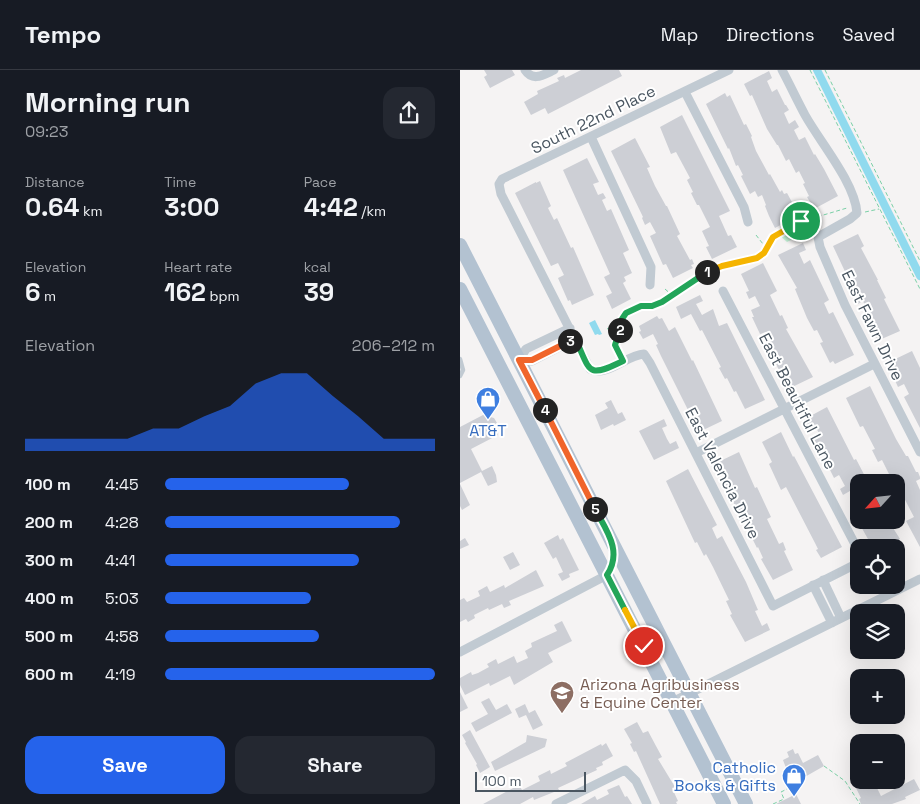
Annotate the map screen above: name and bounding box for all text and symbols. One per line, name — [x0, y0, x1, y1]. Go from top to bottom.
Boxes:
text: Tempo — [25, 19, 101, 50]
text: Map — [661, 23, 698, 46]
text: Directions — [726, 23, 815, 46]
text: Saved — [843, 23, 895, 46]
street label: South 22nd Place — [528, 80, 659, 159]
text: Morning run — [25, 84, 190, 120]
button: share — [383, 87, 435, 139]
text: 09:23 — [25, 121, 68, 142]
text: Distance — [25, 173, 85, 191]
text: Time — [164, 173, 196, 191]
text: Pace — [304, 173, 336, 191]
text: 0.64 — [25, 191, 79, 223]
text: 3:00 — [164, 191, 219, 223]
text: 4:42 — [304, 191, 358, 223]
pin — [780, 200, 822, 242]
text: km — [79, 202, 103, 220]
text: /km — [358, 202, 386, 220]
icon: arrive — [787, 207, 815, 235]
text: Elevation — [25, 258, 86, 276]
text: Heart rate — [164, 258, 232, 276]
text: kcal — [304, 258, 331, 276]
pin: 1 — [694, 260, 720, 284]
text: 1 — [704, 263, 711, 281]
street label: East Fawn Drive — [837, 266, 908, 384]
text: 6 — [25, 276, 40, 308]
text: 162 — [164, 276, 206, 308]
text: 39 — [304, 276, 334, 308]
text: m — [40, 287, 56, 305]
text: bpm — [206, 287, 240, 305]
pin: 2 — [608, 318, 632, 342]
text: 2 — [616, 321, 625, 339]
pin: 3 — [558, 328, 582, 354]
street label: East Beautiful Lane — [754, 330, 841, 473]
text: 3 — [566, 332, 575, 350]
text: Elevation — [25, 335, 95, 356]
text: 206–212 m — [352, 335, 435, 356]
shop icon: AT&T — [475, 386, 501, 420]
pin: 4 — [532, 398, 558, 422]
text: 4 — [541, 401, 550, 419]
street label: East Valencia Drive — [680, 404, 765, 542]
place label: AT&T — [469, 420, 507, 441]
text: 100 m — [25, 474, 71, 495]
text: 4:45 — [105, 474, 139, 495]
north arrow — [850, 474, 905, 529]
map controls — [850, 474, 905, 789]
pin: 5 — [582, 496, 608, 522]
text: 5 — [591, 500, 600, 518]
text: 200 m — [25, 512, 73, 533]
text: 4:28 — [105, 512, 139, 533]
button: locate — [850, 539, 905, 594]
text: 300 m — [25, 550, 73, 571]
text: 4:41 — [105, 550, 135, 571]
text: 400 m — [25, 588, 74, 609]
text: 5:03 — [105, 588, 139, 609]
button: layers — [850, 604, 905, 659]
pin — [623, 625, 665, 667]
text: 500 m — [25, 626, 73, 647]
text: 4:58 — [105, 626, 139, 647]
icon: check — [630, 632, 658, 660]
text: 600 m — [25, 664, 73, 685]
text: 4:19 — [105, 664, 136, 685]
button: + — [850, 669, 905, 724]
place label: Arizona Agribusiness & Equine Center — [580, 674, 740, 713]
school or university icon: Arizona Agribusiness & Equine Center — [549, 680, 575, 714]
button: − — [850, 734, 905, 789]
button: Save — [25, 736, 225, 794]
button: Share — [235, 736, 435, 794]
place label: Catholic Books & Gifts — [674, 757, 776, 796]
shop icon: Catholic Books & Gifts — [781, 763, 807, 797]
scale bar — [475, 769, 586, 792]
text: 100 m — [482, 772, 521, 790]

